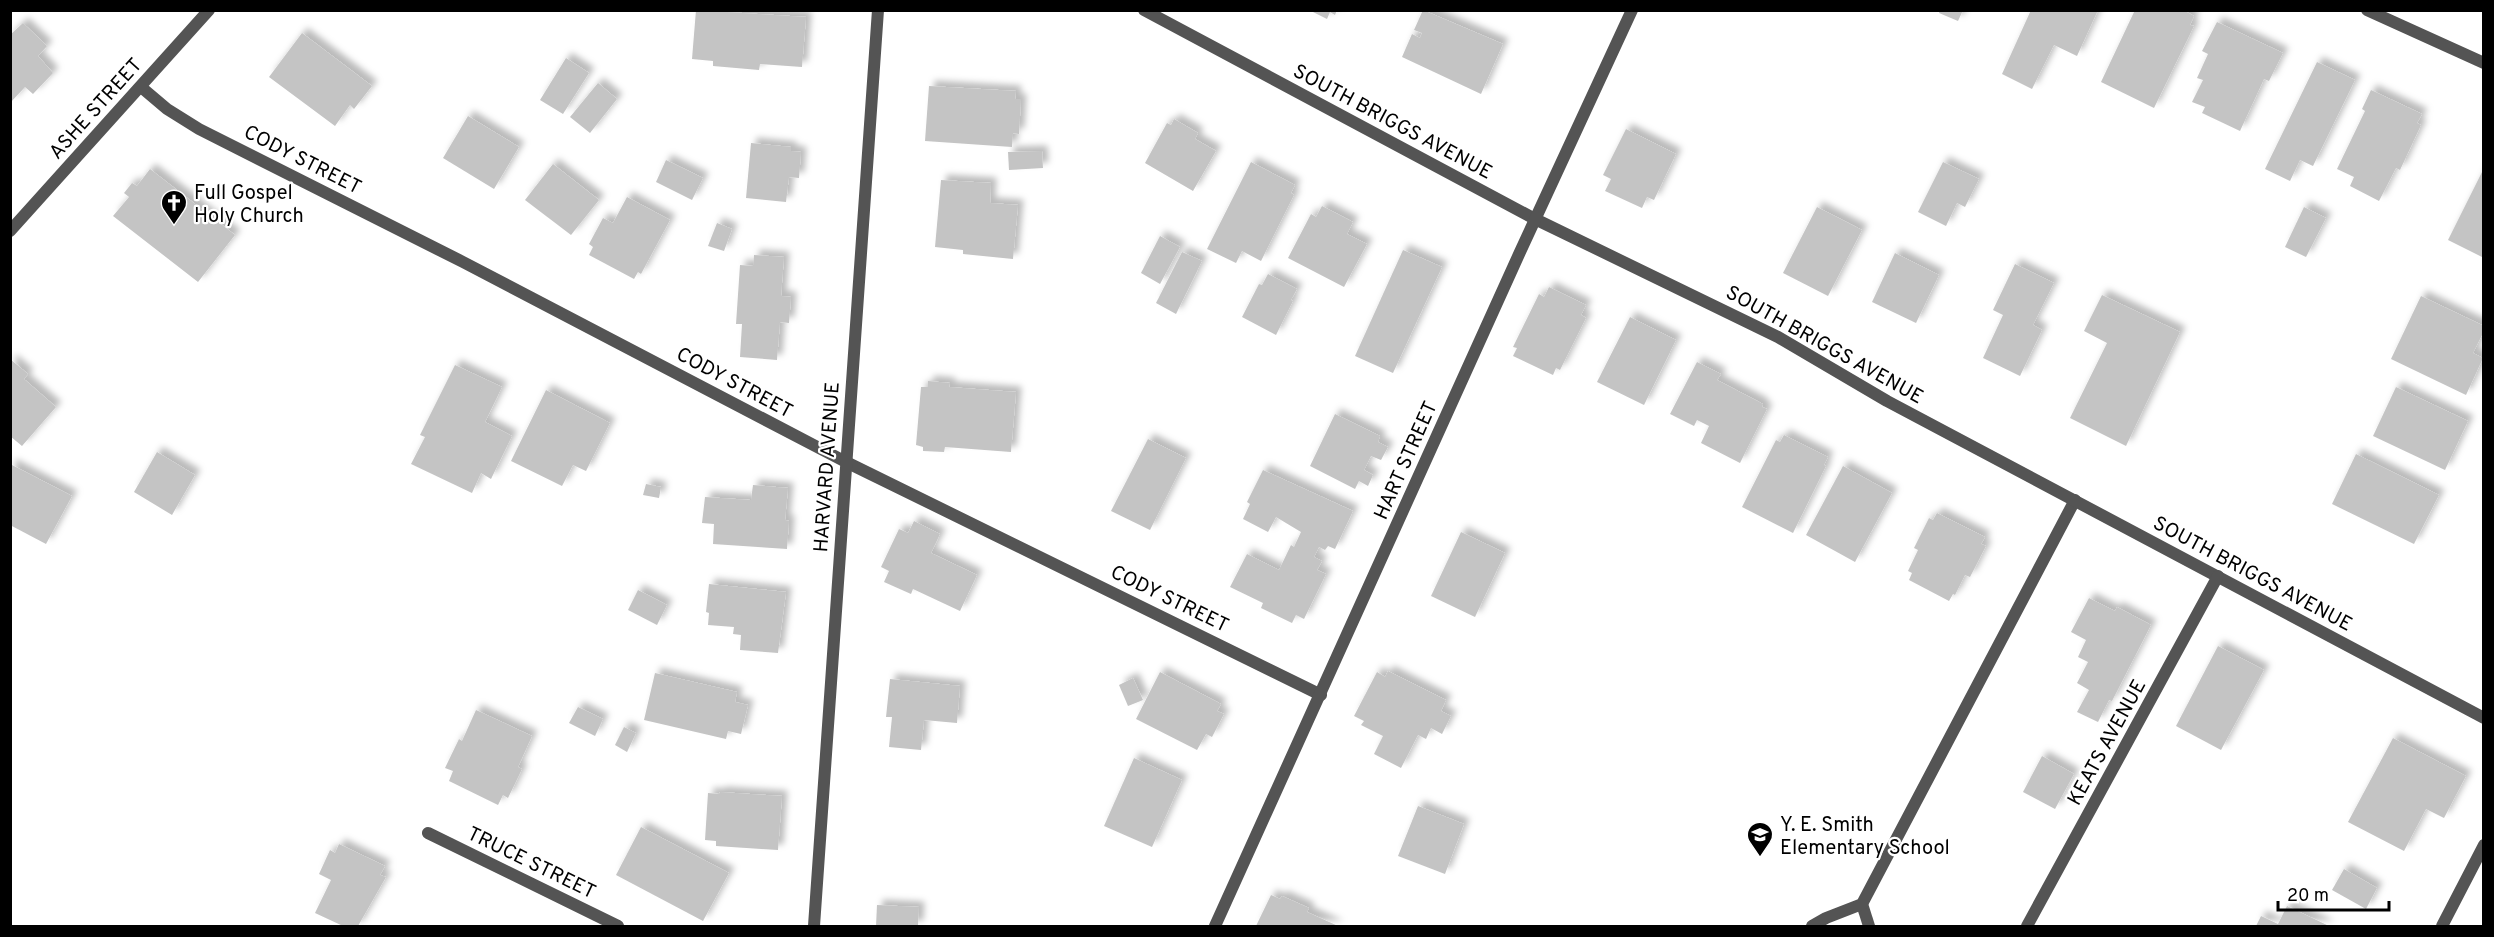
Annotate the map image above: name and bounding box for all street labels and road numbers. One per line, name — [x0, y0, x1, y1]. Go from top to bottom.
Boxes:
street label: ASHE STREET — [44, 53, 149, 165]
street label: SOUTH BRIGGS AVENUE — [1288, 59, 1496, 186]
street label: CODY STREET — [239, 120, 365, 202]
street label: SOUTH BRIGGS AVENUE — [1721, 281, 1927, 411]
street label: CODY STREET — [671, 342, 797, 425]
street label: HARVARD AVENUE — [809, 381, 847, 553]
street label: HART STREET — [1369, 397, 1445, 524]
street label: SOUTH BRIGGS AVENUE — [2148, 511, 2356, 638]
street label: CODY STREET — [1106, 560, 1233, 640]
street label: KEATS AVENUE — [2062, 675, 2153, 811]
street label: TRUCE STREET — [463, 821, 600, 906]

